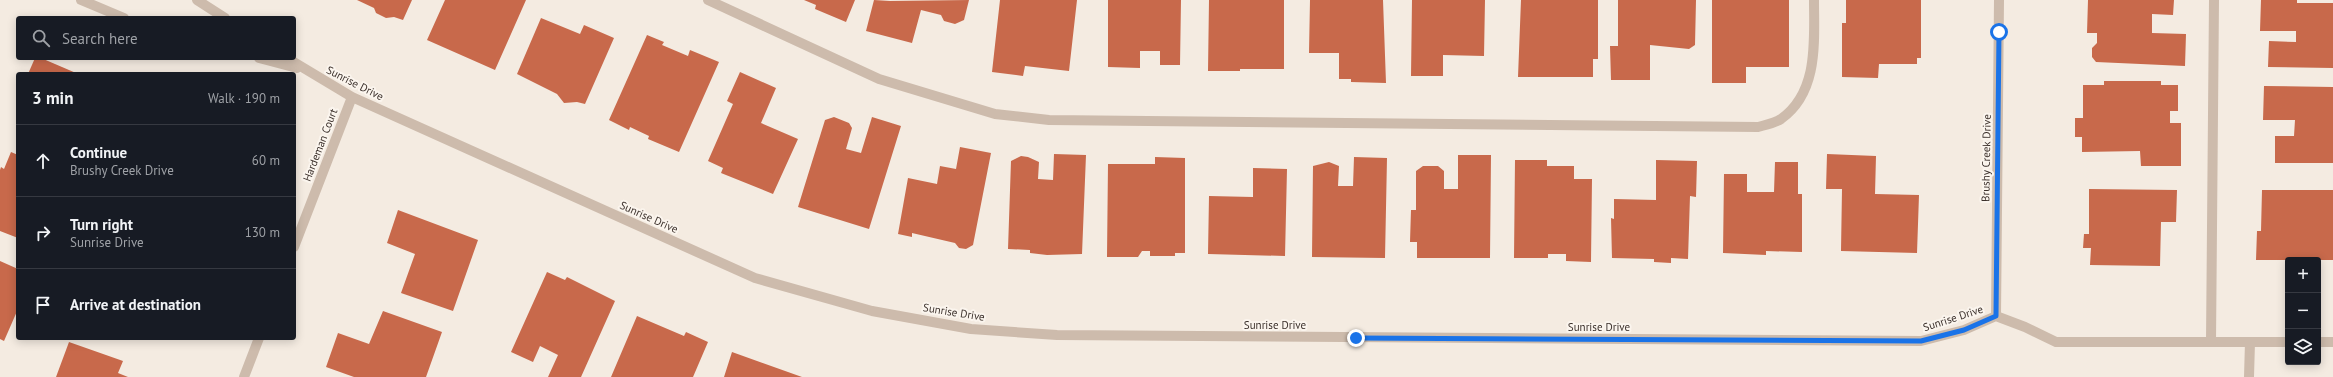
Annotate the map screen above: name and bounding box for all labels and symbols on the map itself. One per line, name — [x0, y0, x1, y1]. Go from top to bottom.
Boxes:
route start — [1990, 23, 2008, 41]
street label: Sunrise Drive — [324, 63, 386, 104]
street label: Hardeman Court — [300, 106, 340, 183]
street label: Brushy Creek Drive — [1978, 114, 1994, 202]
street label: Sunrise Drive — [618, 198, 681, 236]
street label: Sunrise Drive — [922, 300, 986, 324]
street label: Sunrise Drive — [1921, 302, 1985, 334]
street label: Sunrise Drive — [1244, 318, 1307, 332]
street label: Sunrise Drive — [1568, 320, 1631, 334]
route end — [1347, 329, 1365, 347]

